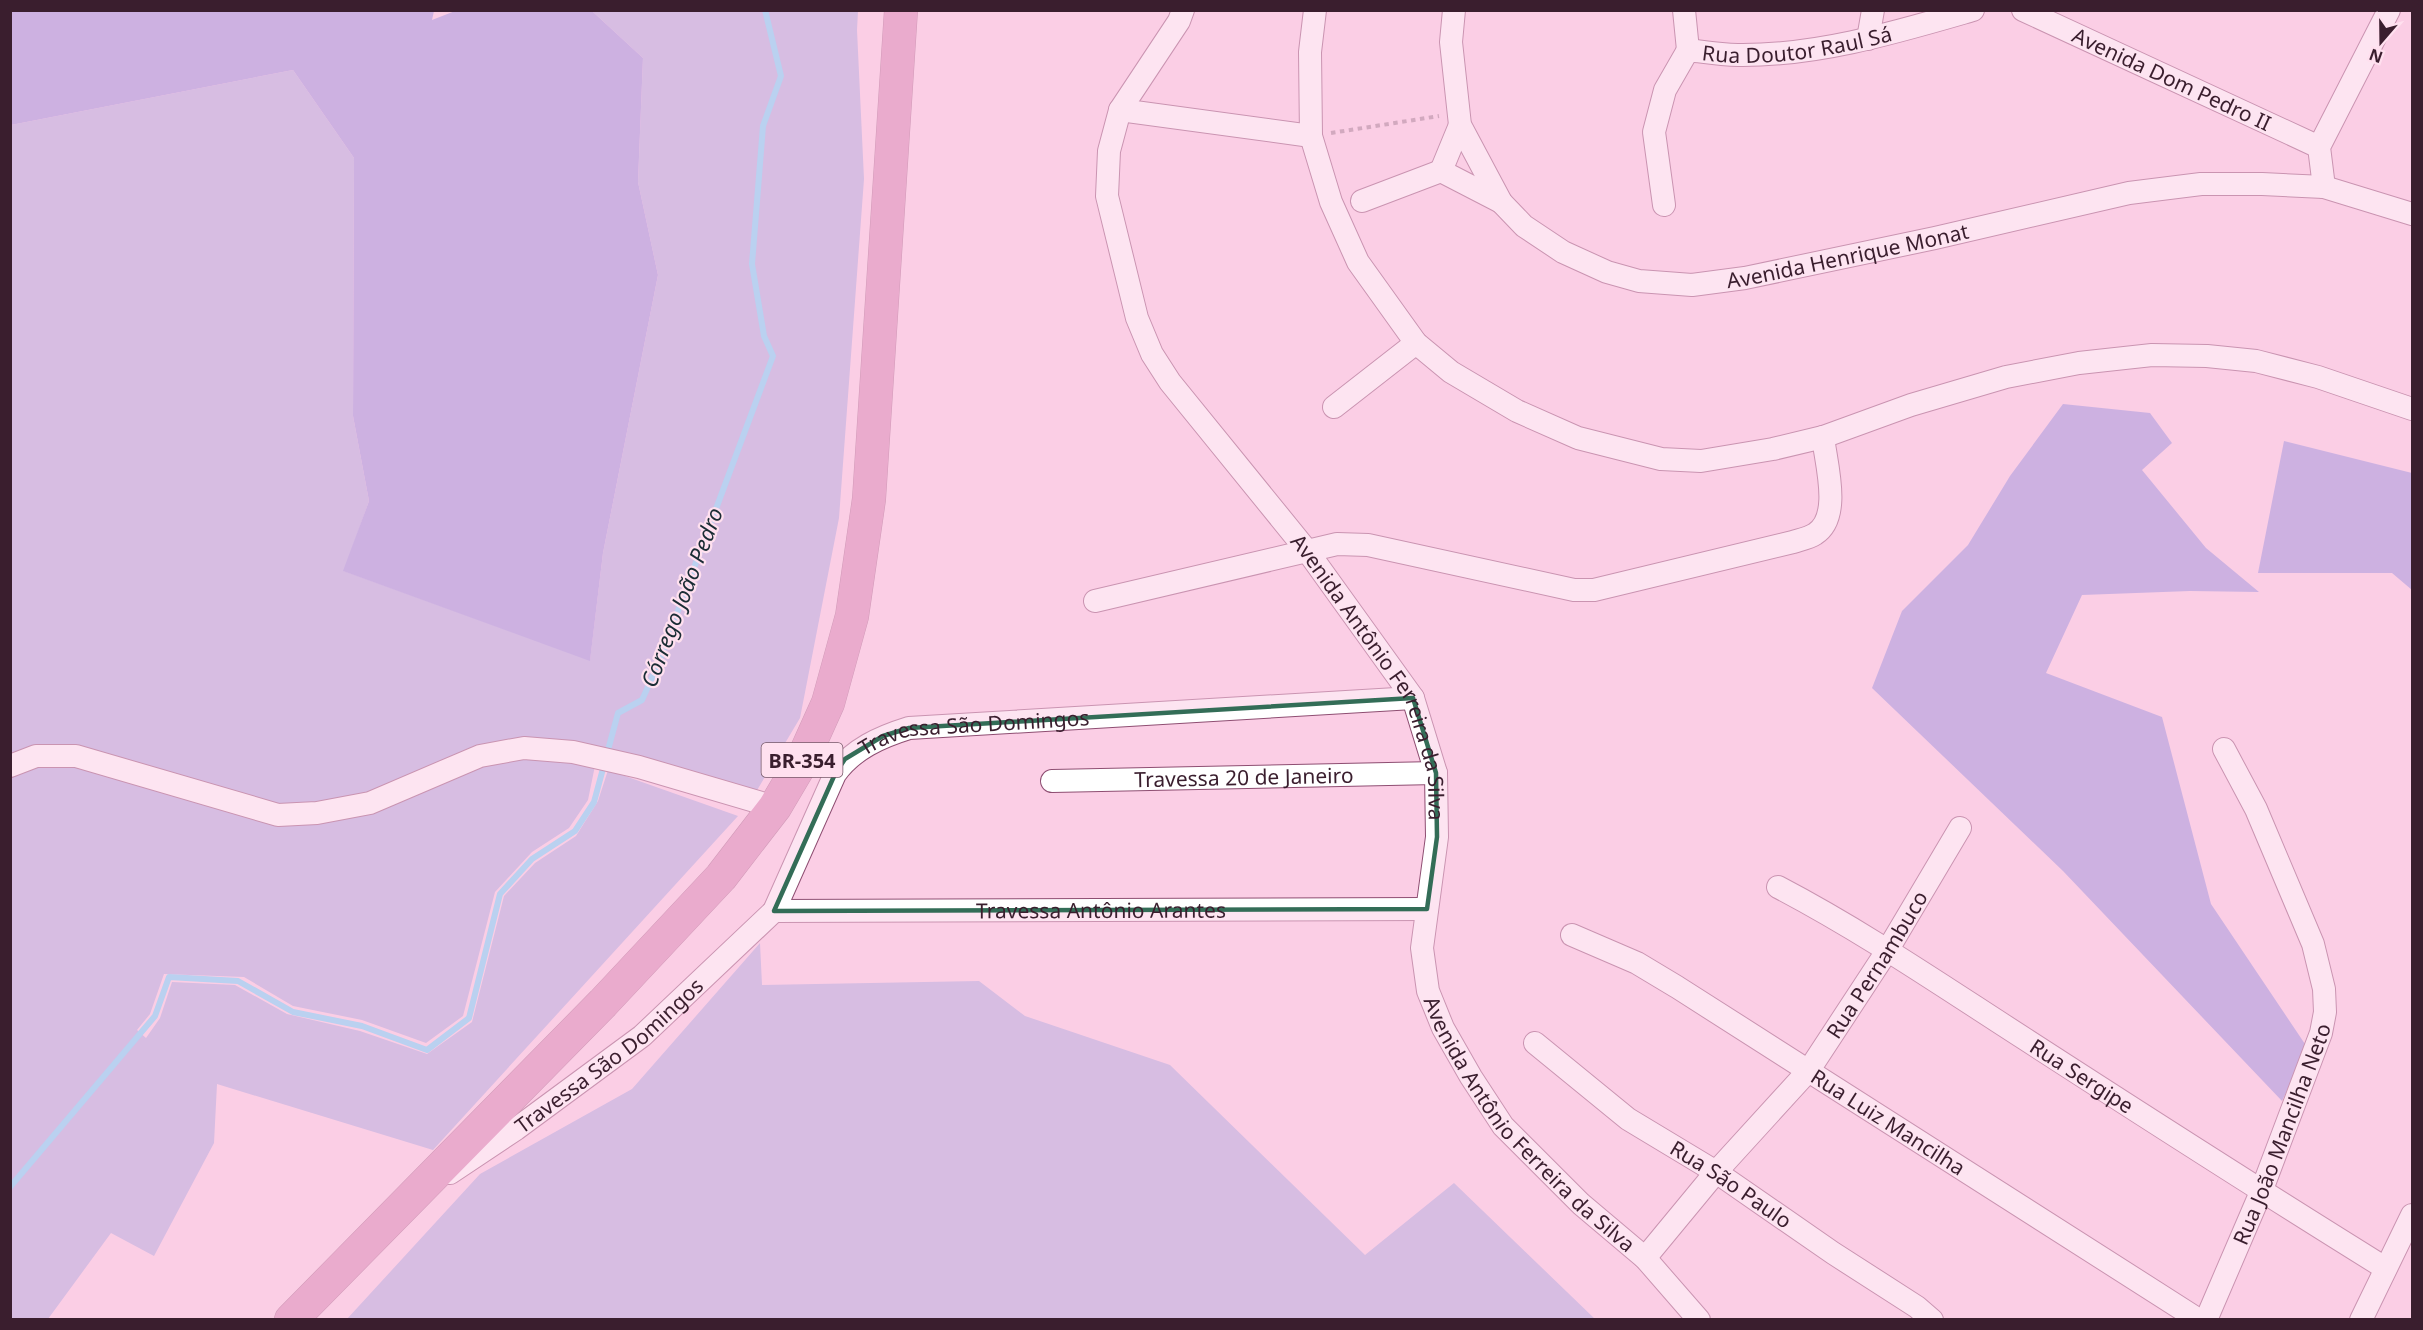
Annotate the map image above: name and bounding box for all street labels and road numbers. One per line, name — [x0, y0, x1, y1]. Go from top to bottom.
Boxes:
street label: Rua Doutor Raul Sá — [1701, 19, 1895, 69]
street label: Avenida Dom Pedro II — [2068, 21, 2276, 137]
street label: Avenida Henrique Monat — [1725, 217, 1972, 294]
street label: Avenida Antônio Ferreira da Silva — [1285, 528, 1451, 821]
street label: Travessa São Domingos — [853, 703, 1090, 761]
road number: BR-354 — [762, 743, 842, 777]
street label: Travessa 20 de Janeiro — [1134, 761, 1354, 793]
street label: Rua Pernambuco — [1820, 885, 1934, 1044]
street label: Travessa Antônio Arantes — [976, 896, 1226, 924]
street label: Travessa São Domingos — [509, 971, 709, 1139]
street label: Avenida Antônio Ferreira da Silva — [1418, 992, 1641, 1258]
street label: Rua João Mancilha Neto — [2226, 1021, 2336, 1249]
street label: Rua Sergipe — [2025, 1032, 2139, 1120]
street label: Rua Luiz Mancilha — [1806, 1062, 1971, 1181]
street label: Rua São Paulo — [1665, 1134, 1797, 1234]

